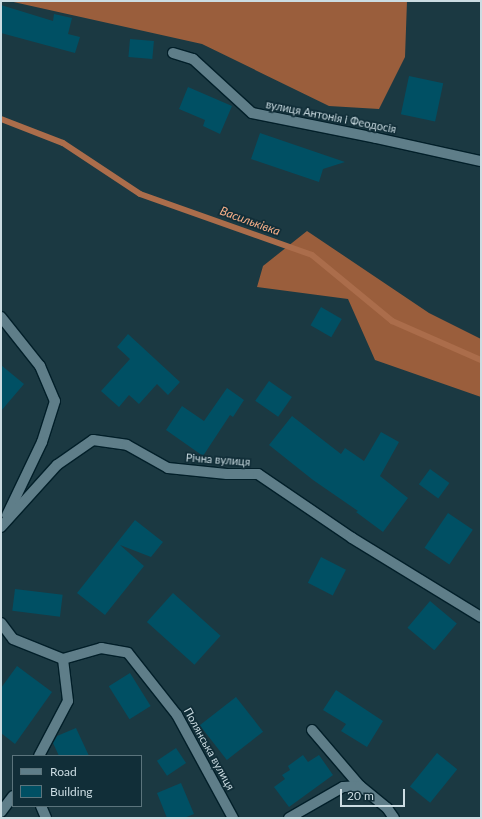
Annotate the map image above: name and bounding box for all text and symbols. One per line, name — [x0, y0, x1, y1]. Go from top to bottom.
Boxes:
street label: вулиця Антонія і Феодосія — [265, 98, 397, 136]
water label: Васильківка — [218, 203, 282, 239]
street label: Річна вулиця — [185, 451, 251, 469]
street label: Полянська вулиця — [181, 706, 237, 792]
legend — [12, 755, 142, 807]
text: Road — [50, 764, 77, 779]
scale bar — [342, 781, 407, 807]
text: Building — [50, 784, 93, 799]
text: 20 m — [347, 788, 374, 803]

